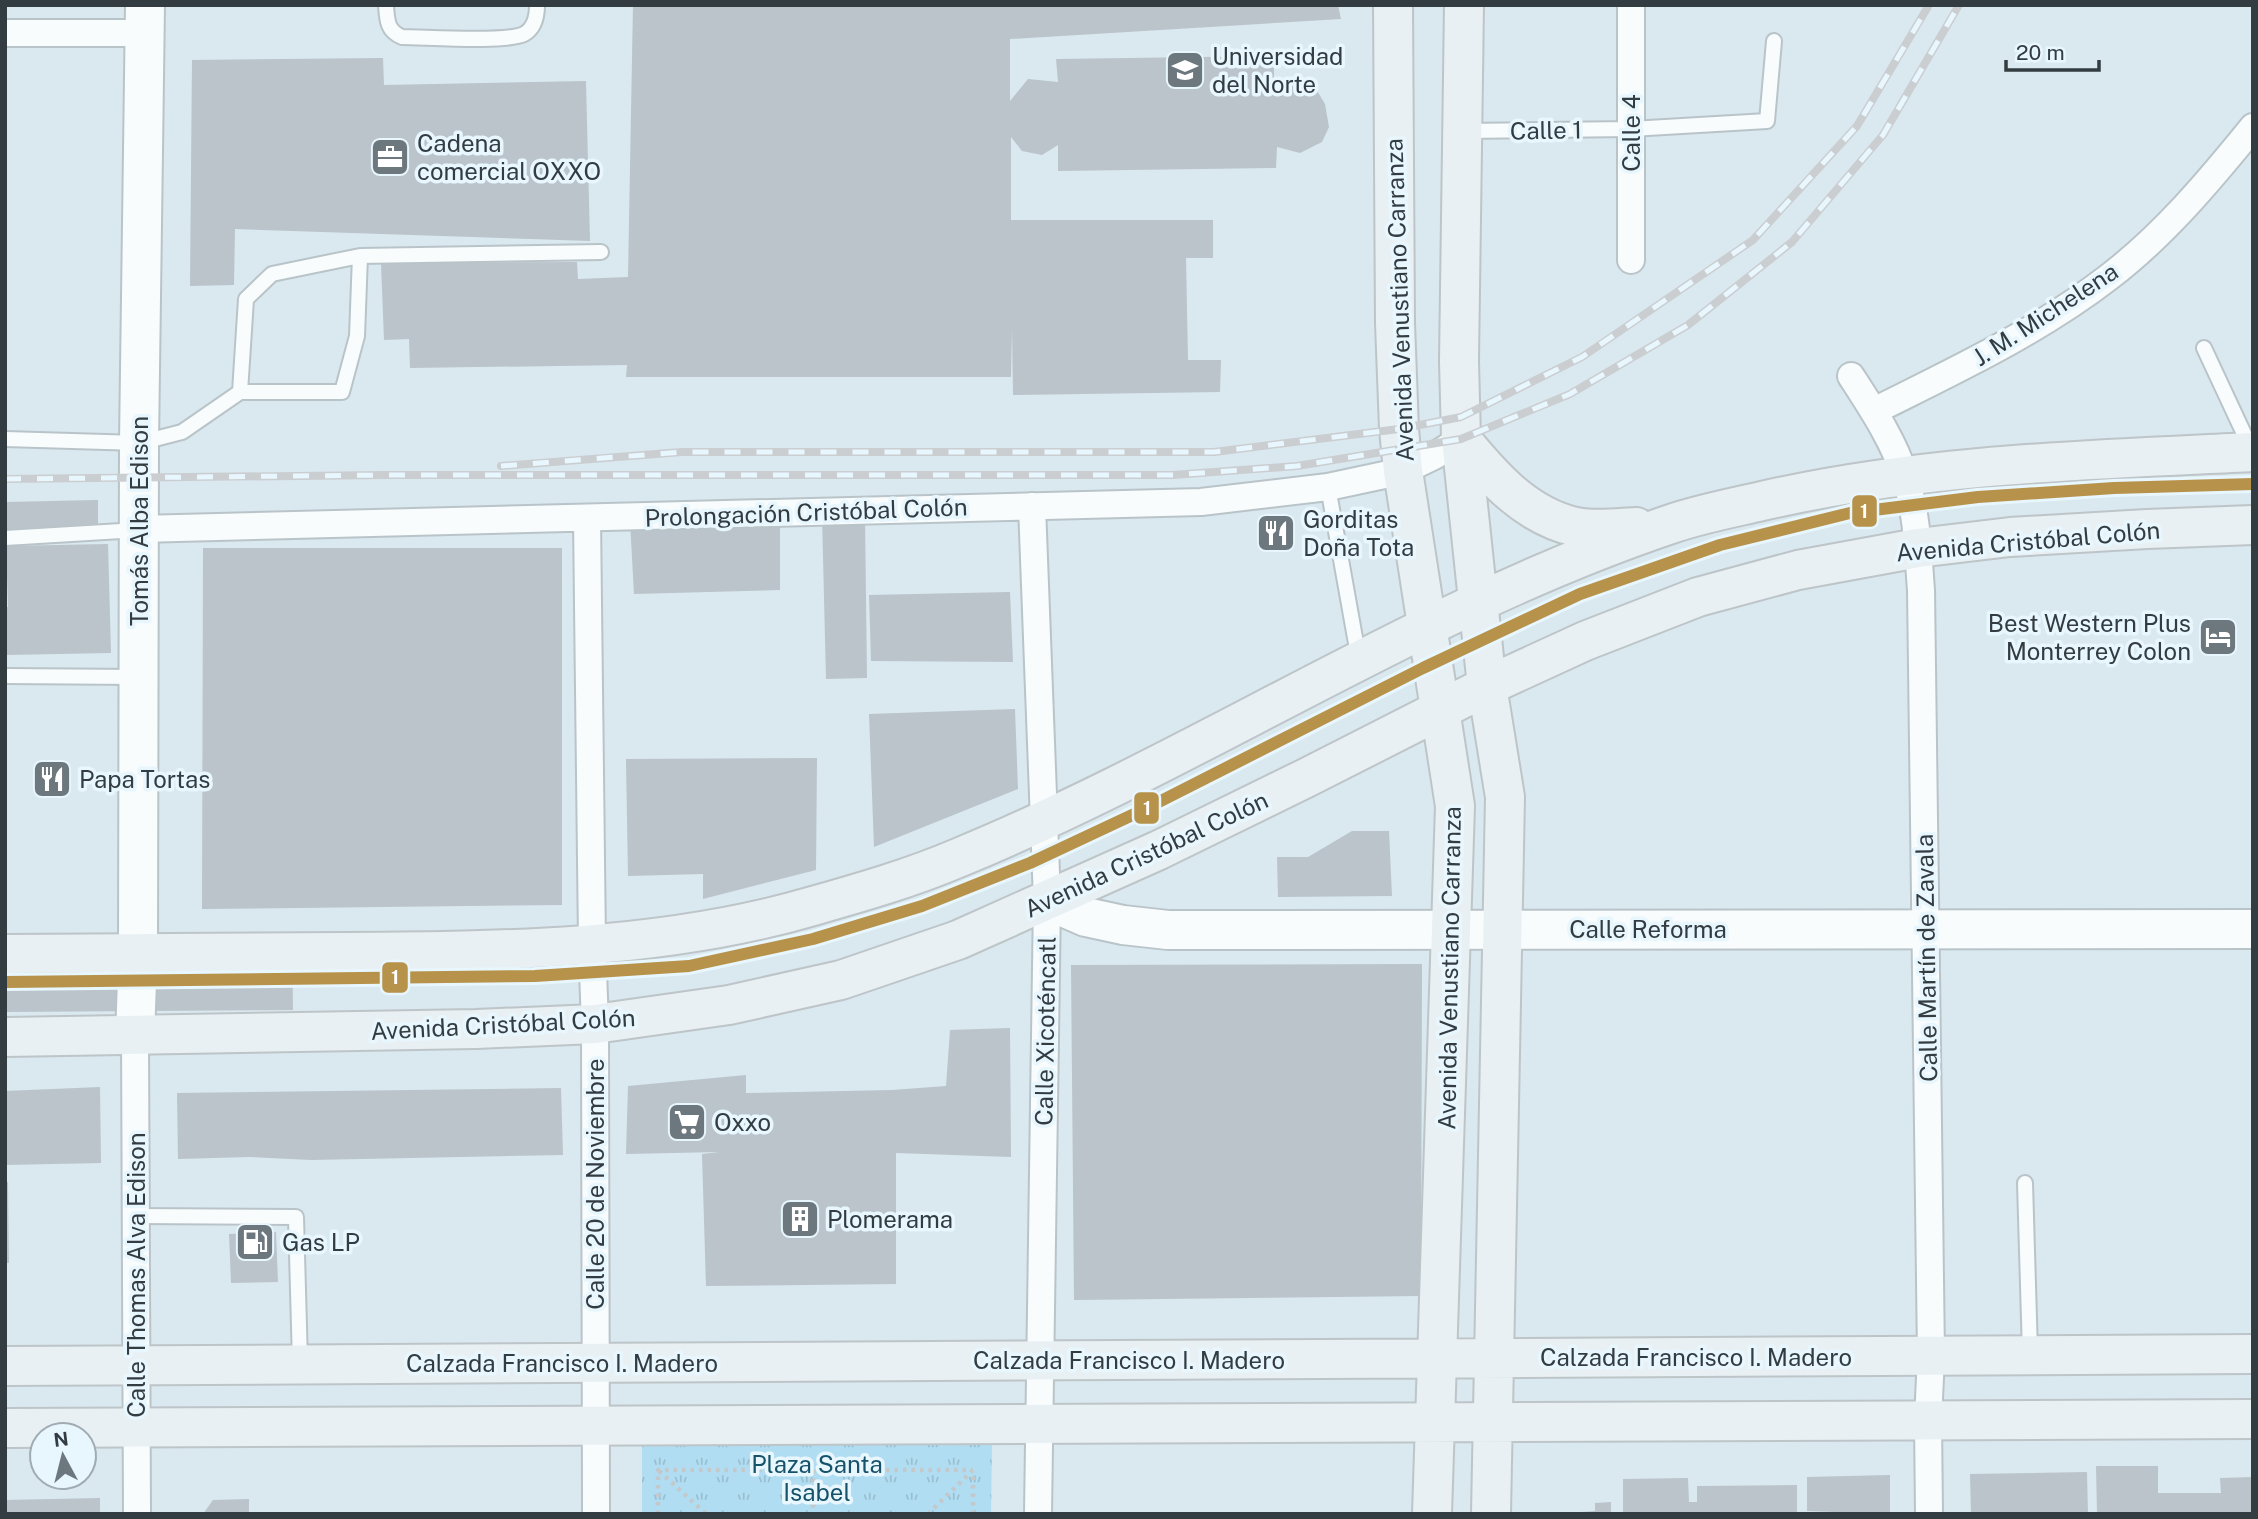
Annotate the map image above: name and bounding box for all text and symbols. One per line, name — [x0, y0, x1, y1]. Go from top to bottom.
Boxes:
scale bar — [2006, 28, 2099, 72]
text: 20 m — [2016, 40, 2065, 65]
place label: Universidad del Norte — [1212, 42, 1343, 98]
school or university icon: Universidad del Norte — [1164, 49, 1206, 91]
street label: Calle 4 — [1617, 94, 1645, 172]
street label: Calle 1 — [1510, 115, 1582, 145]
place label: Cadena comercial OXXO — [417, 129, 601, 185]
office icon: Cadena comercial OXXO — [369, 136, 411, 178]
street label: Avenida Venustiano Carranza — [1379, 138, 1419, 462]
street label: J. M. Michelena — [1967, 257, 2123, 371]
street label: Tomás Alba Edison — [125, 416, 153, 626]
street label: Prolongación Cristóbal Colón — [644, 492, 968, 532]
line badge: 1 — [1851, 494, 1878, 528]
text: 1 — [1860, 500, 1868, 522]
place label: Gorditas Doña Tota — [1303, 505, 1414, 561]
restaurant icon: Gorditas Doña Tota — [1255, 512, 1297, 554]
street label: Avenida Cristóbal Colón — [1895, 515, 2161, 567]
place label: Best Western Plus Monterrey Colon — [1988, 609, 2191, 665]
hotel icon: Best Western Plus Monterrey Colon — [2197, 616, 2239, 658]
restaurant icon: Papa Tortas — [31, 758, 73, 800]
place label: Papa Tortas — [79, 765, 210, 793]
street label: Avenida Cristóbal Colón — [1020, 785, 1272, 923]
line badge: 1 — [1133, 791, 1160, 825]
text: 1 — [1143, 797, 1151, 819]
street label: Avenida Venustiano Carranza — [1432, 806, 1466, 1130]
street label: Calle Martín de Zavala — [1910, 834, 1942, 1082]
street label: Calle Reforma — [1569, 915, 1727, 943]
street label: Calle Xicoténcatl — [1029, 936, 1061, 1126]
line badge: 1 — [381, 961, 409, 994]
text: 1 — [391, 966, 399, 988]
street label: Avenida Cristóbal Colón — [370, 1003, 636, 1045]
street label: Calle 20 de Noviembre — [581, 1058, 609, 1310]
supermarket icon: Oxxo — [666, 1101, 708, 1143]
place label: Oxxo — [714, 1108, 771, 1136]
street label: Calle Thomas Alva Edison — [122, 1132, 150, 1418]
building icon: Plomerama — [779, 1198, 821, 1240]
place label: Plomerama — [827, 1205, 953, 1233]
fuel station icon: Gas LP — [234, 1221, 276, 1263]
place label: Gas LP — [282, 1228, 360, 1256]
street label: Calzada Francisco I. Madero — [1540, 1343, 1852, 1371]
street label: Calzada Francisco I. Madero — [973, 1346, 1285, 1374]
street label: Calzada Francisco I. Madero — [406, 1349, 718, 1377]
north arrow — [28, 1421, 98, 1491]
text: N — [52, 1427, 70, 1451]
park label: Plaza Santa Isabel — [751, 1450, 883, 1506]

